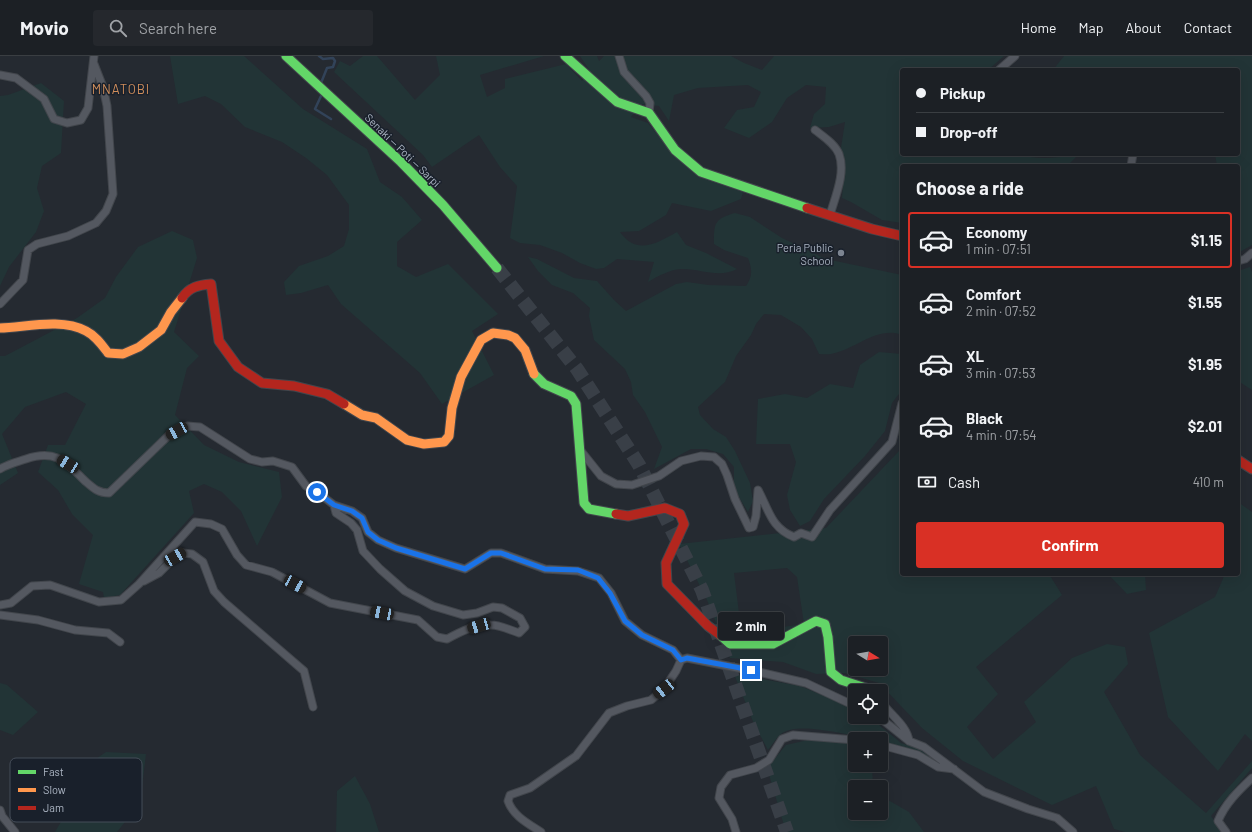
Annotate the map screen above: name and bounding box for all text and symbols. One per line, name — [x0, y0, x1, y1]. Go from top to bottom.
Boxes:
search box — [93, 10, 373, 46]
text: Movio — [20, 16, 69, 39]
icon: search — [107, 17, 129, 39]
text: Search here — [139, 19, 217, 37]
text: Home — [1021, 19, 1057, 36]
text: Map — [1079, 19, 1103, 36]
text: About — [1125, 19, 1162, 36]
text: Contact — [1184, 19, 1232, 36]
district label: MNATOBI — [92, 81, 150, 97]
text: Pickup — [940, 84, 986, 102]
street label: Senaki — Poti — Sarpi — [363, 111, 444, 190]
text: Drop-off — [940, 123, 998, 141]
text: Choose a ride — [916, 177, 1024, 199]
icon: car — [918, 222, 954, 258]
text: Economy — [966, 223, 1027, 241]
text: $1.15 — [1191, 231, 1222, 249]
place label: Peria Public School — [777, 241, 833, 267]
text: 1 min · 07:51 — [966, 241, 1031, 257]
marker: Peria Public School — [836, 248, 846, 258]
icon: car — [918, 284, 954, 320]
text: Comfort — [966, 285, 1021, 303]
text: $1.55 — [1188, 293, 1222, 311]
text: 2 min · 07:52 — [966, 303, 1036, 319]
icon: car — [918, 346, 954, 382]
text: XL — [966, 347, 984, 365]
text: $1.95 — [1188, 355, 1222, 373]
text: 3 min · 07:53 — [966, 365, 1036, 381]
icon: car — [918, 408, 954, 444]
text: Black — [966, 409, 1003, 427]
text: $2.01 — [1188, 417, 1222, 435]
car — [164, 420, 190, 442]
text: 4 min · 07:54 — [966, 427, 1037, 443]
car — [55, 453, 81, 475]
icon: cash — [916, 471, 938, 493]
text: Cash — [948, 473, 980, 491]
text: 410 m — [1193, 474, 1224, 490]
route start — [308, 483, 326, 501]
button: Confirm — [916, 522, 1224, 568]
car — [162, 546, 188, 568]
car — [282, 573, 308, 595]
car — [369, 605, 395, 621]
callout: 2 min — [718, 612, 784, 640]
car — [466, 617, 492, 635]
text: 2 min — [735, 618, 767, 634]
north arrow — [848, 636, 888, 676]
map controls — [848, 636, 888, 820]
route end — [742, 661, 760, 679]
car — [651, 677, 677, 701]
button: locate — [848, 684, 888, 724]
button: + — [848, 732, 888, 772]
legend — [10, 758, 142, 822]
text: Fast — [43, 765, 64, 778]
button: − — [848, 780, 888, 820]
text: Slow — [43, 783, 66, 796]
text: Jam — [43, 801, 64, 814]

